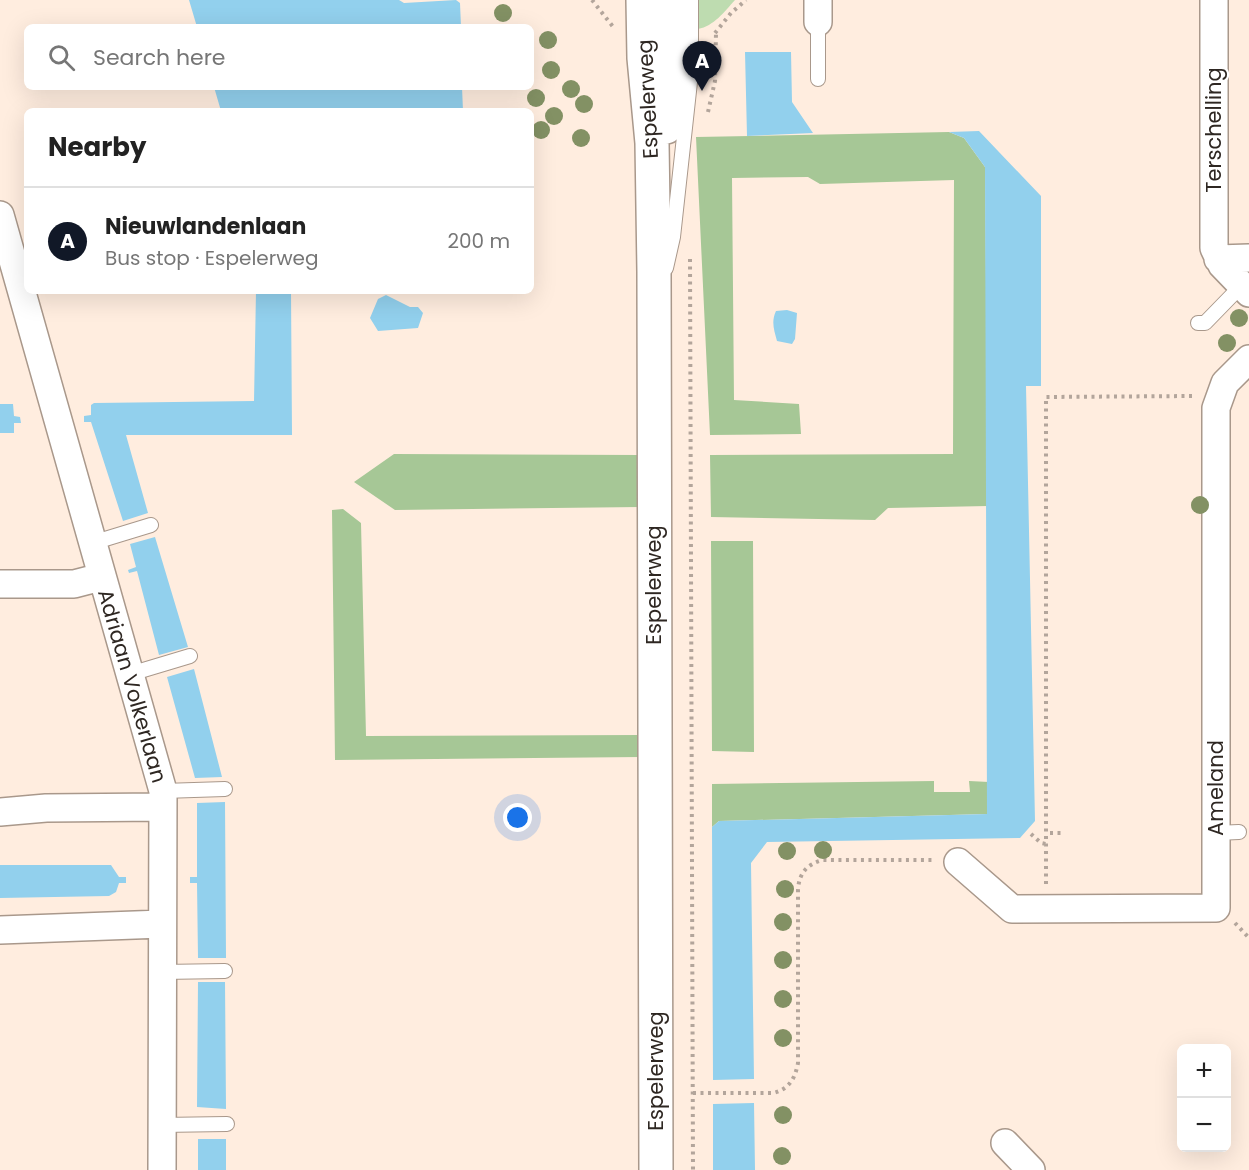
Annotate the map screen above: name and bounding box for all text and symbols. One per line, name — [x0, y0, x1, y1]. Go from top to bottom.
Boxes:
search box — [24, 24, 534, 90]
street label: Espelerweg — [630, 39, 665, 159]
icon: search — [45, 41, 78, 74]
text: Search here — [93, 42, 226, 73]
pin: A — [682, 42, 722, 91]
street label: Terschelling — [1199, 67, 1228, 193]
text: Nearby — [48, 129, 146, 165]
text: Nieuwlandenlaan — [105, 211, 306, 242]
text: A — [60, 227, 75, 255]
text: 200 m — [447, 227, 510, 255]
text: Bus stop · Espelerweg — [105, 244, 319, 272]
street label: Espelerweg — [639, 525, 668, 645]
street label: Adriaan Volkerlaan — [91, 586, 174, 786]
street label: Ameland — [1201, 740, 1230, 836]
your location — [503, 803, 532, 832]
street label: Espelerweg — [641, 1011, 670, 1131]
map controls — [1177, 1044, 1231, 1152]
button: + — [1177, 1044, 1231, 1098]
button: − — [1177, 1098, 1231, 1152]

